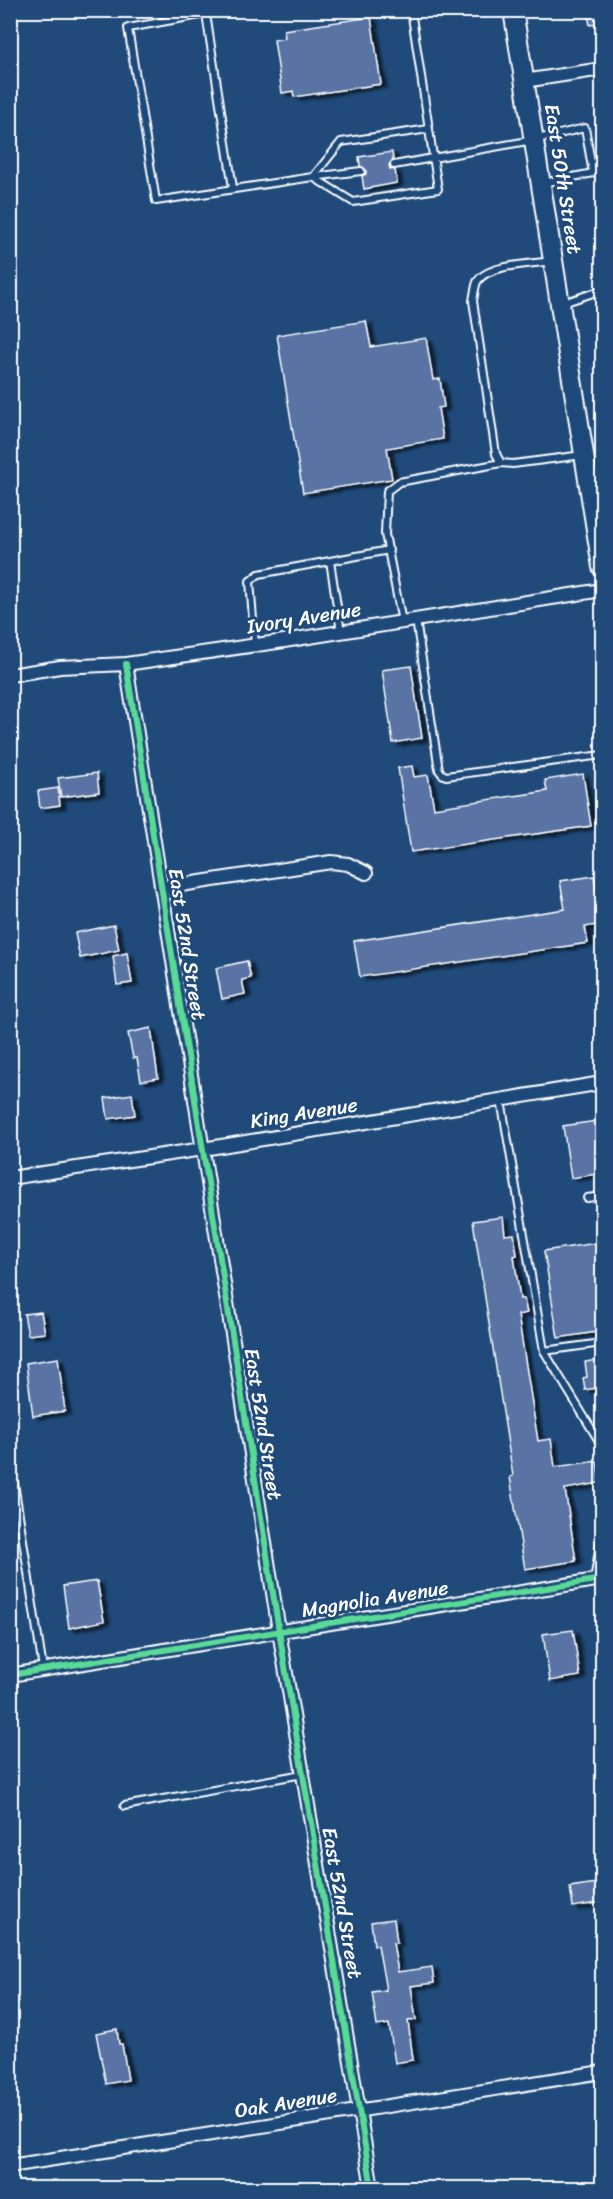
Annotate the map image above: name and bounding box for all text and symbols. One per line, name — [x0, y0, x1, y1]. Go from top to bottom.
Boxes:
street label: East 50th Street — [534, 101, 592, 257]
street label: Ivory Avenue — [243, 592, 364, 644]
street label: East 52nd Street — [158, 865, 216, 1023]
street label: King Avenue — [248, 1087, 360, 1139]
street label: East 52nd Street — [234, 1345, 292, 1503]
street label: Magnolia Avenue — [299, 1570, 451, 1628]
street label: East 52nd Street — [311, 1824, 373, 1982]
street label: Oak Avenue — [232, 2078, 340, 2128]

